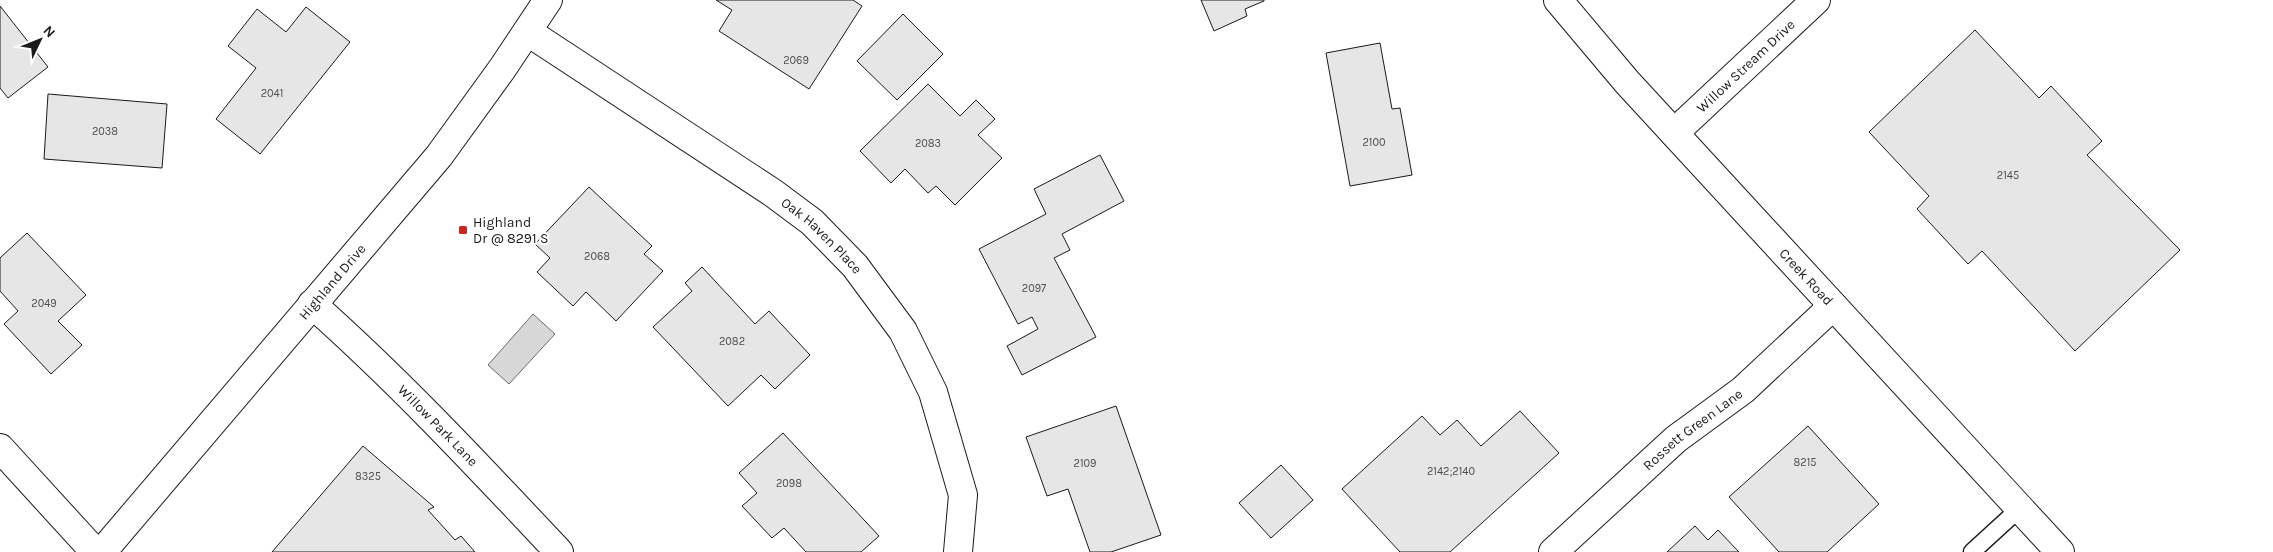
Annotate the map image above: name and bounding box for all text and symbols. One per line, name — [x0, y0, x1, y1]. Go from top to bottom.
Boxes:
north arrow — [15, 15, 65, 65]
street label: Willow Stream Drive — [1693, 16, 1798, 116]
text: N — [39, 22, 59, 41]
house number: 2069 — [783, 54, 809, 67]
house number: 2041 — [261, 87, 283, 100]
house number: 2038 — [92, 125, 118, 138]
house number: 2100 — [1362, 136, 1386, 149]
house number: 2083 — [915, 137, 941, 150]
house number: 2145 — [1997, 169, 2019, 182]
street label: Oak Haven Place — [778, 194, 866, 277]
place label: Highland Dr @ 8291 S — [473, 214, 548, 247]
marker: Highland Dr @ 8291 S — [457, 224, 469, 236]
street label: Highland Drive — [295, 240, 369, 323]
street label: Creek Road — [1776, 245, 1837, 309]
house number: 2068 — [584, 250, 610, 263]
house number: 2097 — [1022, 282, 1046, 295]
house number: 2049 — [31, 297, 57, 310]
house number: 2082 — [719, 335, 745, 348]
street label: Willow Park Lane — [394, 381, 482, 470]
street label: Rossett Green Lane — [1639, 385, 1746, 474]
house number: 8215 — [1794, 456, 1816, 469]
house number: 2109 — [1074, 457, 1096, 470]
house number: 2142;2140 — [1427, 465, 1475, 478]
house number: 8325 — [355, 470, 381, 483]
house number: 2098 — [776, 477, 802, 490]

